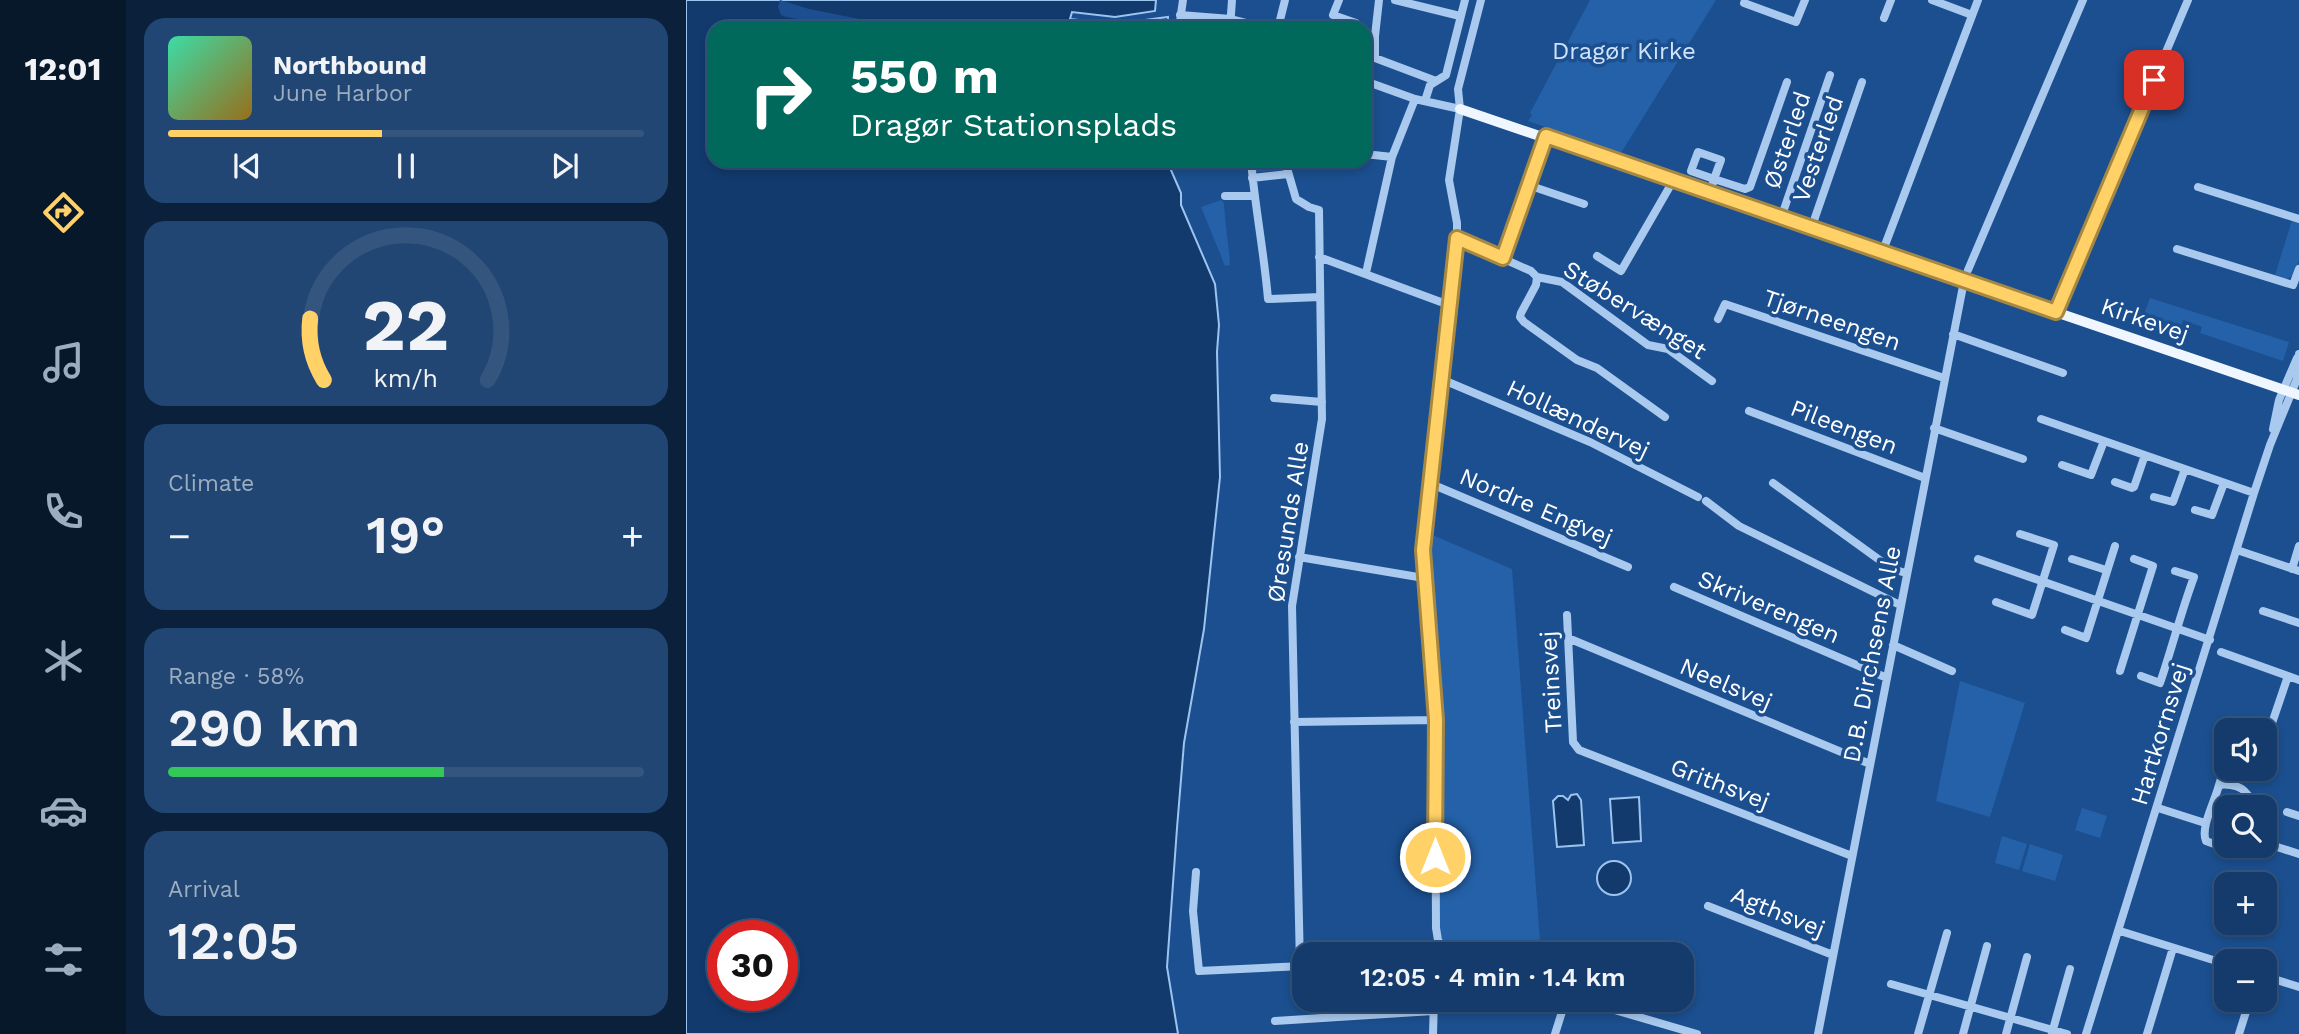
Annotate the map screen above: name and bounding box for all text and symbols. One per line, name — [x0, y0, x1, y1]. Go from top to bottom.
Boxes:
park label: Dragør Kirke — [1552, 37, 1696, 65]
text: 550 m — [850, 47, 999, 105]
icon: right — [735, 49, 826, 140]
text: 12:01 — [25, 50, 101, 88]
text: Northbound — [273, 50, 427, 80]
pin — [2124, 50, 2184, 110]
icon: arrive — [2135, 61, 2173, 99]
text: June Harbor — [273, 80, 412, 107]
street label: Østerled — [1757, 88, 1817, 192]
street label: Vesterled — [1787, 92, 1849, 206]
text: Dragør Stationsplads — [850, 106, 1177, 144]
icon: previous — [228, 147, 266, 185]
icon: pause — [387, 147, 425, 185]
icon: next — [546, 147, 584, 185]
icon: directions — [39, 188, 88, 237]
street label: Støbervænget — [1558, 255, 1712, 365]
text: 22 — [363, 282, 449, 368]
street label: Tjørneengen — [1760, 283, 1904, 357]
street label: Kirkevej — [2097, 292, 2193, 348]
icon: music — [39, 338, 88, 387]
text: km/h — [374, 364, 438, 393]
street label: Hollændervej — [1502, 374, 1654, 464]
street label: Pileengen — [1787, 394, 1901, 460]
street label: Øresunds Alle — [1261, 439, 1315, 605]
street label: Nordre Engvej — [1455, 462, 1617, 552]
text: Climate — [168, 470, 254, 497]
icon: phone — [39, 487, 88, 536]
text: 19° — [367, 505, 445, 566]
text: − — [168, 514, 191, 558]
text: + — [621, 514, 644, 558]
street label: D.B. Dirchsens Alle — [1837, 543, 1907, 765]
street label: Skriverengen — [1694, 565, 1844, 649]
street label: Treinsvej — [1534, 630, 1568, 734]
icon: climate — [39, 636, 88, 685]
street label: Neelsvej — [1676, 652, 1776, 716]
street label: Hartkornsvej — [2125, 659, 2195, 809]
text: Range · 58% — [168, 663, 304, 690]
text: 290 km — [168, 698, 360, 759]
map controls — [2214, 718, 2277, 1012]
button: sound — [2214, 718, 2277, 781]
street label: Grithsvej — [1667, 752, 1773, 816]
icon: car — [39, 786, 88, 835]
button: search — [2214, 795, 2277, 858]
position arrow — [1398, 820, 1472, 894]
button: + — [2214, 872, 2277, 935]
text: Arrival — [168, 876, 240, 903]
street label: Agthsvej — [1727, 881, 1829, 943]
text: 12:05 — [168, 911, 299, 972]
speed limit sign: 30 — [707, 920, 798, 1011]
icon: filters — [39, 935, 88, 984]
button: − — [2214, 949, 2277, 1012]
text: 12:05 · 4 min · 1.4 km — [1360, 962, 1626, 992]

